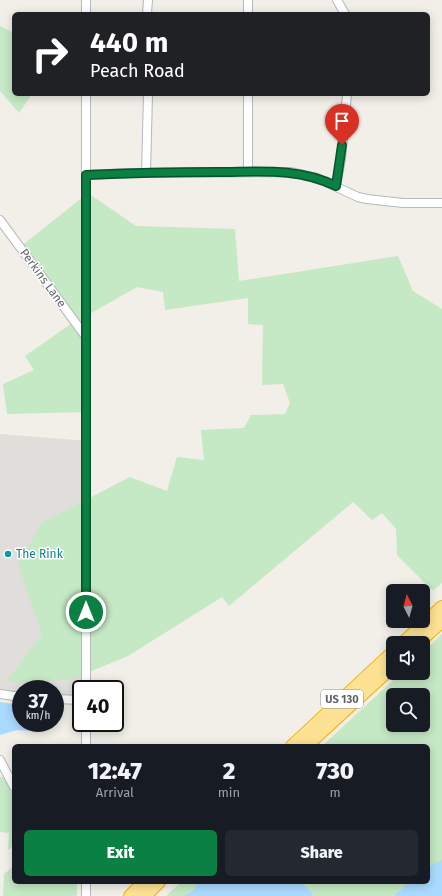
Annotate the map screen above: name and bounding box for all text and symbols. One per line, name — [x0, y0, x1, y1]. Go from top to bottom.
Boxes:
text: 440 m — [90, 26, 168, 59]
icon: right — [24, 28, 76, 80]
text: Peach Road — [90, 60, 185, 82]
pin — [325, 104, 359, 145]
icon: arrive — [331, 110, 353, 132]
street label: Perkins Lane — [17, 246, 69, 310]
place label: The Rink — [16, 547, 64, 561]
marker: The Rink — [3, 549, 13, 559]
north arrow — [386, 584, 430, 628]
map controls — [386, 584, 430, 732]
position arrow — [65, 591, 107, 633]
button: sound — [386, 636, 430, 680]
speed limit sign: 40 — [72, 680, 124, 732]
button: search — [386, 688, 430, 732]
text: 37 — [28, 689, 48, 713]
road number: US 130 — [321, 690, 363, 708]
text: km/h — [26, 710, 50, 722]
text: 12:47 — [88, 757, 142, 785]
text: 2 — [223, 757, 235, 785]
text: 730 — [316, 757, 354, 785]
text: Arrival — [96, 785, 134, 800]
text: min — [218, 785, 240, 800]
text: m — [329, 785, 341, 800]
button: Exit — [24, 830, 217, 876]
button: Share — [225, 830, 418, 876]

